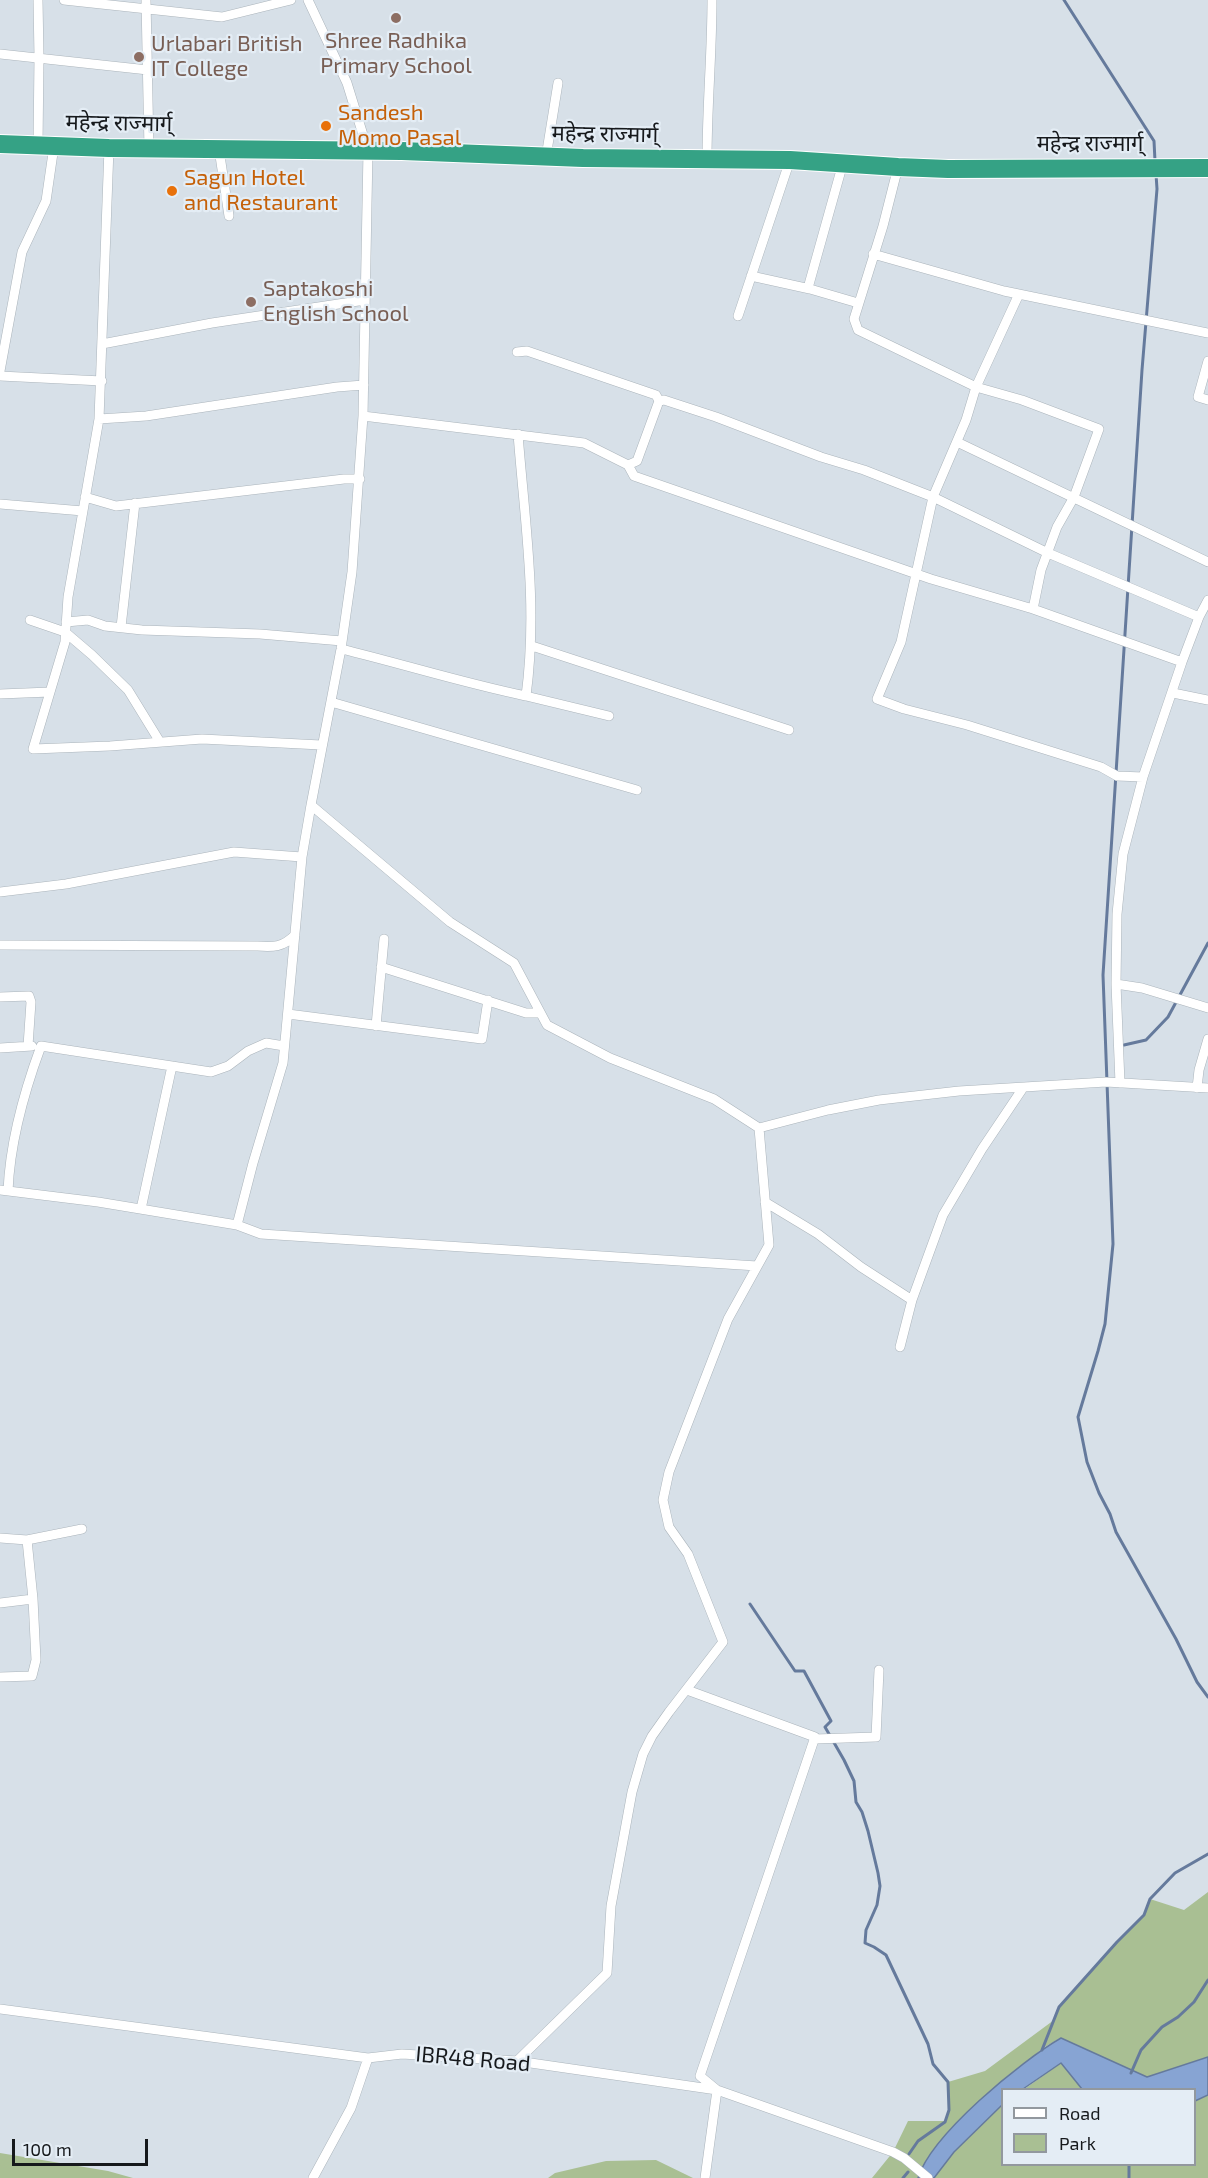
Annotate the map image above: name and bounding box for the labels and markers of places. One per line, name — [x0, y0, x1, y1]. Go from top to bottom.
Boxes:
marker: Shree Radhika Primary School — [389, 11, 403, 25]
place label: Shree Radhika Primary School — [320, 28, 472, 80]
place label: Urlabari British IT College — [151, 31, 303, 82]
marker: Urlabari British IT College — [132, 50, 146, 64]
place label: Sandesh Momo Pasal — [338, 100, 461, 152]
marker: Sandesh Momo Pasal — [319, 119, 333, 133]
place label: Sagun Hotel and Restaurant — [184, 165, 338, 216]
marker: Sagun Hotel and Restaurant — [165, 184, 179, 198]
place label: Saptakoshi English School — [263, 276, 409, 328]
marker: Saptakoshi English School — [244, 295, 258, 309]

